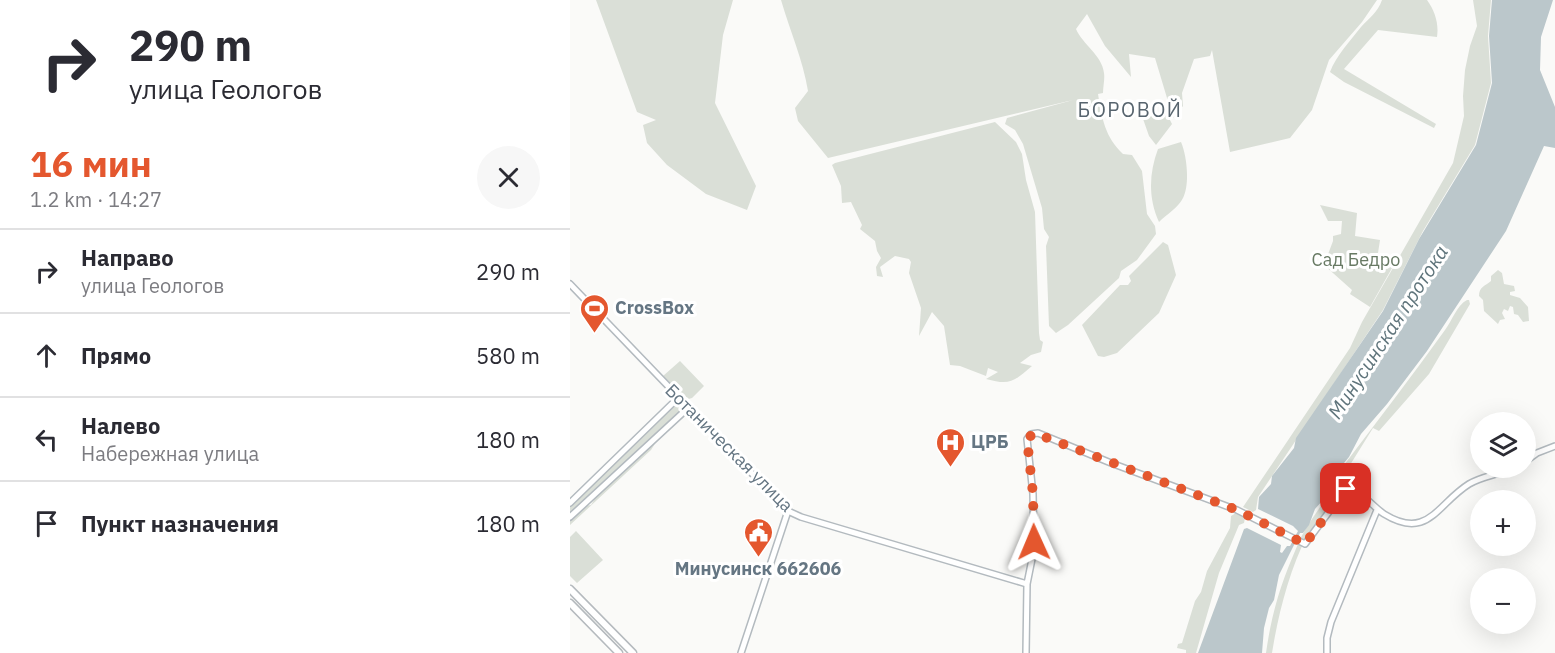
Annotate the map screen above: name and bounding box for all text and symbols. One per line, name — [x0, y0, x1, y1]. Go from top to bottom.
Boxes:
text: 290 m — [129, 18, 252, 73]
icon: right — [30, 24, 108, 102]
text: улица Геологов — [129, 71, 323, 106]
district label: БОРОВОЙ — [1077, 96, 1183, 123]
text: 16 мин — [30, 140, 152, 187]
button: close — [477, 146, 540, 209]
text: 1.2 km · 14:27 — [30, 186, 162, 213]
water label: Минусинская протока — [1321, 240, 1454, 424]
text: Направо — [81, 243, 174, 272]
park label: Сад Бедро — [1312, 248, 1400, 271]
icon: right — [30, 255, 63, 288]
text: 290 m — [476, 257, 540, 286]
text: улица Геологов — [81, 272, 224, 299]
sports icon: CrossBox — [578, 292, 610, 334]
place label: CrossBox — [615, 296, 694, 319]
icon: ahead — [30, 339, 63, 372]
text: Прямо — [81, 341, 151, 370]
text: 580 m — [476, 341, 540, 370]
street label: Ботаническая улица — [660, 379, 799, 517]
text: Налево — [81, 411, 160, 440]
map controls — [1470, 412, 1536, 634]
button: layers — [1470, 412, 1536, 478]
icon: left — [30, 423, 63, 456]
text: 180 m — [476, 425, 540, 454]
hospital icon: ЦРБ — [934, 426, 966, 468]
place label: ЦРБ — [971, 430, 1009, 453]
text: Набережная улица — [81, 440, 259, 467]
pin — [1320, 463, 1371, 514]
icon: arrive — [1329, 472, 1362, 505]
button: + — [1470, 490, 1536, 556]
icon: arrive — [30, 507, 63, 540]
text: Пункт назначения — [81, 509, 279, 538]
text: 180 m — [476, 509, 540, 538]
position arrow — [1002, 510, 1066, 574]
public building icon: Минусинск 662606 — [742, 516, 774, 558]
place label: Минусинск 662606 — [675, 557, 841, 580]
button: − — [1470, 568, 1536, 634]

